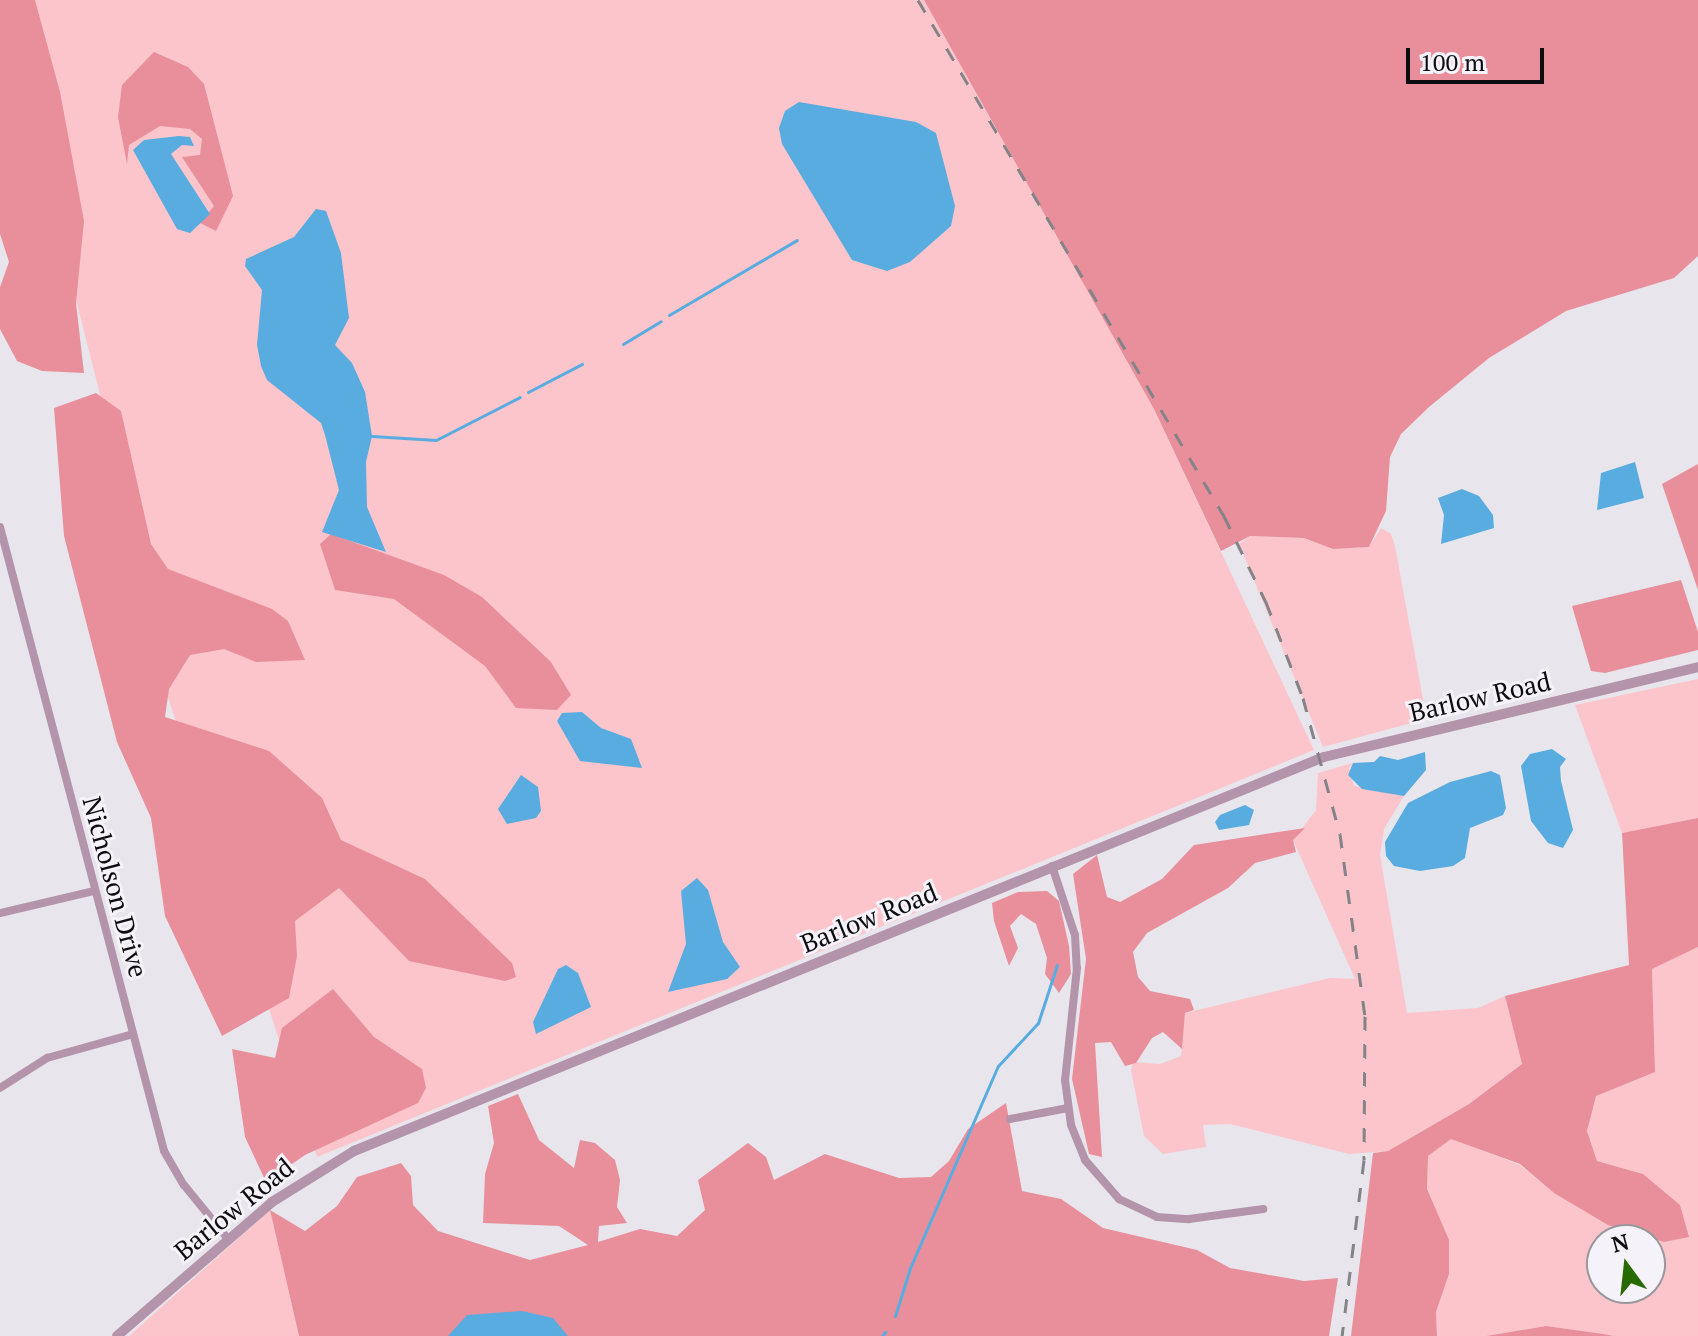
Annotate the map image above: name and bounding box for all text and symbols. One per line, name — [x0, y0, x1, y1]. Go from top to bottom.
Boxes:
scale bar — [1410, 32, 1548, 82]
text: 100 m — [1420, 46, 1485, 78]
street label: Barlow Road — [1406, 666, 1554, 728]
street label: Nicholson Drive — [76, 793, 154, 981]
street label: Barlow Road — [796, 877, 942, 959]
street label: Barlow Road — [168, 1151, 300, 1267]
north arrow — [1586, 1224, 1666, 1304]
text: N — [1608, 1226, 1632, 1258]

